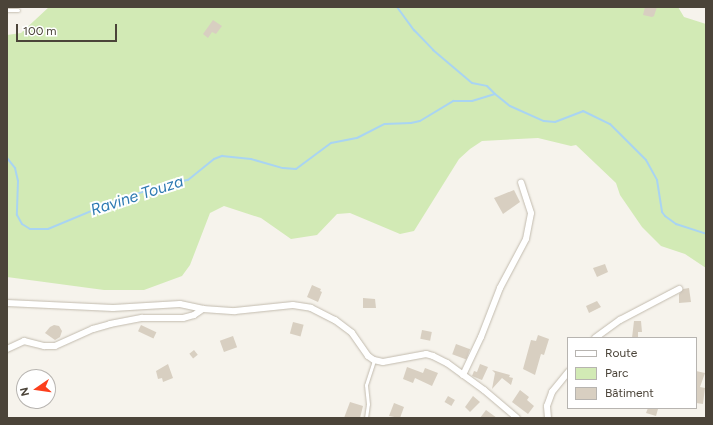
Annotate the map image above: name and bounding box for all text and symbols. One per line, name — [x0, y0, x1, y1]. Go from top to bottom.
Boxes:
scale bar — [18, 16, 119, 42]
text: 100 m — [23, 24, 57, 38]
water label: Ravine Touza — [88, 172, 186, 220]
legend — [567, 337, 697, 409]
text: Route — [605, 346, 637, 360]
text: Parc — [605, 366, 629, 380]
north arrow — [16, 369, 56, 409]
text: N — [18, 386, 32, 397]
text: Bâtiment — [605, 386, 654, 400]

